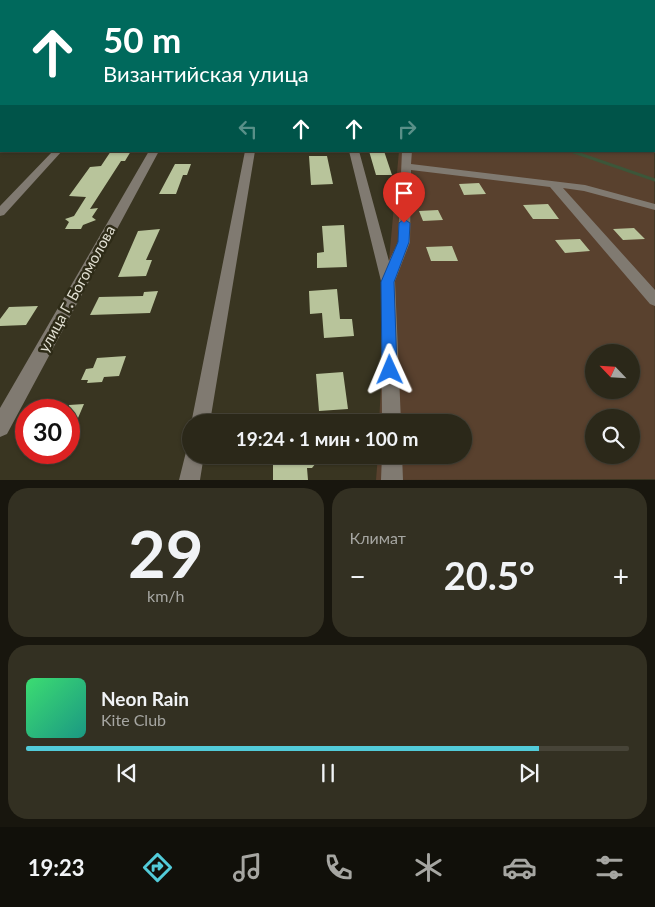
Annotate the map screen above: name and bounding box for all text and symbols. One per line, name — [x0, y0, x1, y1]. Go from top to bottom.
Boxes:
text: 50 m — [103, 18, 181, 60]
icon: ahead — [20, 20, 85, 85]
text: Византийская улица — [103, 60, 309, 87]
icon: left — [234, 115, 262, 143]
icon: ahead — [287, 115, 315, 143]
icon: ahead — [340, 115, 368, 143]
icon: right — [393, 115, 421, 143]
pin — [383, 172, 425, 223]
icon: arrive — [390, 179, 418, 207]
street label: улица Г. Богомолова — [34, 222, 118, 355]
position arrow — [363, 343, 415, 395]
north arrow — [585, 344, 640, 399]
map controls — [585, 344, 640, 464]
speed limit sign: 30 — [15, 399, 80, 464]
button: search — [585, 409, 640, 464]
text: 19:24 · 1 мин · 100 m — [236, 427, 418, 450]
text: 29 — [128, 514, 203, 592]
text: Климат — [350, 528, 406, 547]
text: 20.5° — [444, 552, 535, 598]
text: − — [350, 559, 366, 593]
text: + — [613, 559, 629, 593]
text: km/h — [147, 586, 184, 605]
text: Neon Rain — [101, 687, 189, 710]
text: Kite Club — [101, 710, 166, 729]
icon: previous — [113, 759, 141, 787]
icon: pause — [314, 759, 342, 787]
icon: next — [515, 759, 543, 787]
icon: directions — [140, 850, 175, 885]
icon: music — [230, 850, 265, 885]
icon: phone — [321, 850, 356, 885]
icon: climate — [411, 850, 446, 885]
icon: car — [502, 850, 537, 885]
icon: filters — [592, 850, 627, 885]
text: 19:23 — [28, 854, 84, 881]

